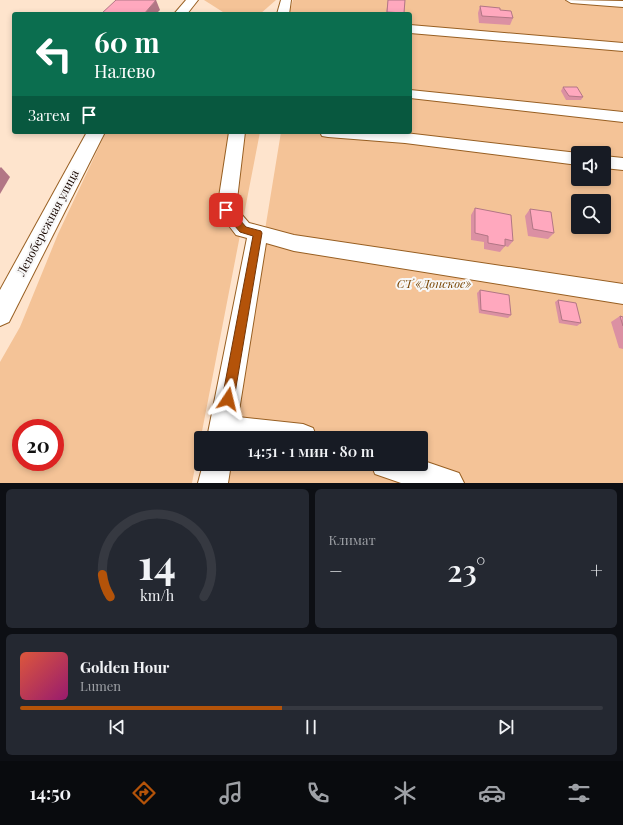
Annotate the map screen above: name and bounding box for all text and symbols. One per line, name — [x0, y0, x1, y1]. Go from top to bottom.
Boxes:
text: 60 m — [94, 23, 160, 60]
icon: left — [28, 28, 80, 80]
text: Налево — [94, 59, 155, 83]
icon: arrive — [78, 104, 100, 126]
text: Затем — [28, 105, 70, 125]
map controls — [571, 146, 611, 234]
button: sound — [571, 146, 611, 186]
street label: Левобережная улица — [12, 167, 82, 279]
pin — [209, 193, 243, 227]
button: search — [571, 194, 611, 234]
icon: arrive — [215, 199, 237, 221]
park label: СТ «Донское» — [397, 275, 471, 291]
position arrow — [207, 378, 249, 420]
speed limit sign: 20 — [12, 419, 64, 471]
text: 14:51 · 1 мин · 80 m — [248, 441, 374, 461]
text: Климат — [329, 531, 376, 548]
text: 14 — [138, 534, 176, 589]
text: 23° — [447, 550, 486, 590]
text: − — [329, 555, 343, 585]
text: + — [590, 555, 603, 585]
text: km/h — [140, 585, 175, 604]
text: Golden Hour — [80, 657, 169, 677]
text: Lumen — [80, 677, 121, 694]
icon: previous — [106, 716, 128, 738]
icon: pause — [300, 716, 322, 738]
icon: next — [495, 716, 517, 738]
icon: directions — [130, 779, 158, 807]
icon: music — [217, 779, 245, 807]
icon: phone — [304, 779, 332, 807]
icon: climate — [391, 779, 419, 807]
icon: car — [478, 779, 506, 807]
icon: filters — [565, 779, 593, 807]
text: 14:50 — [30, 781, 71, 805]

